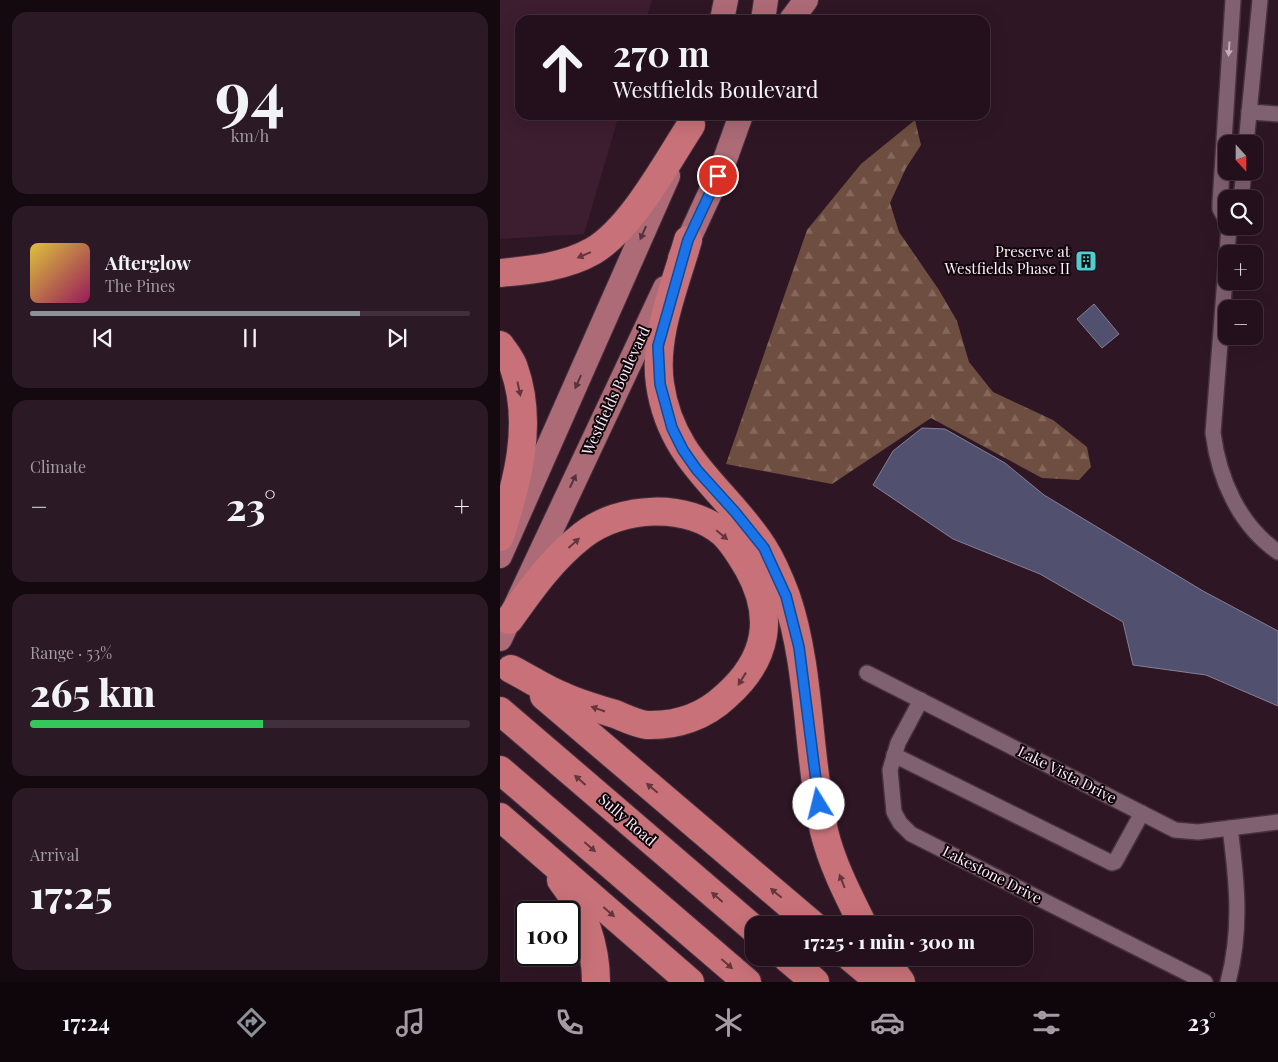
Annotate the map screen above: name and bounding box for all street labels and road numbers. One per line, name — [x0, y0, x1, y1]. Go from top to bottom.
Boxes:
street label: Westfields Boulevard — [576, 323, 654, 459]
street label: Lake Vista Drive — [1015, 741, 1120, 808]
street label: Sully Road — [595, 789, 661, 850]
street label: Lakestone Drive — [939, 840, 1046, 908]

